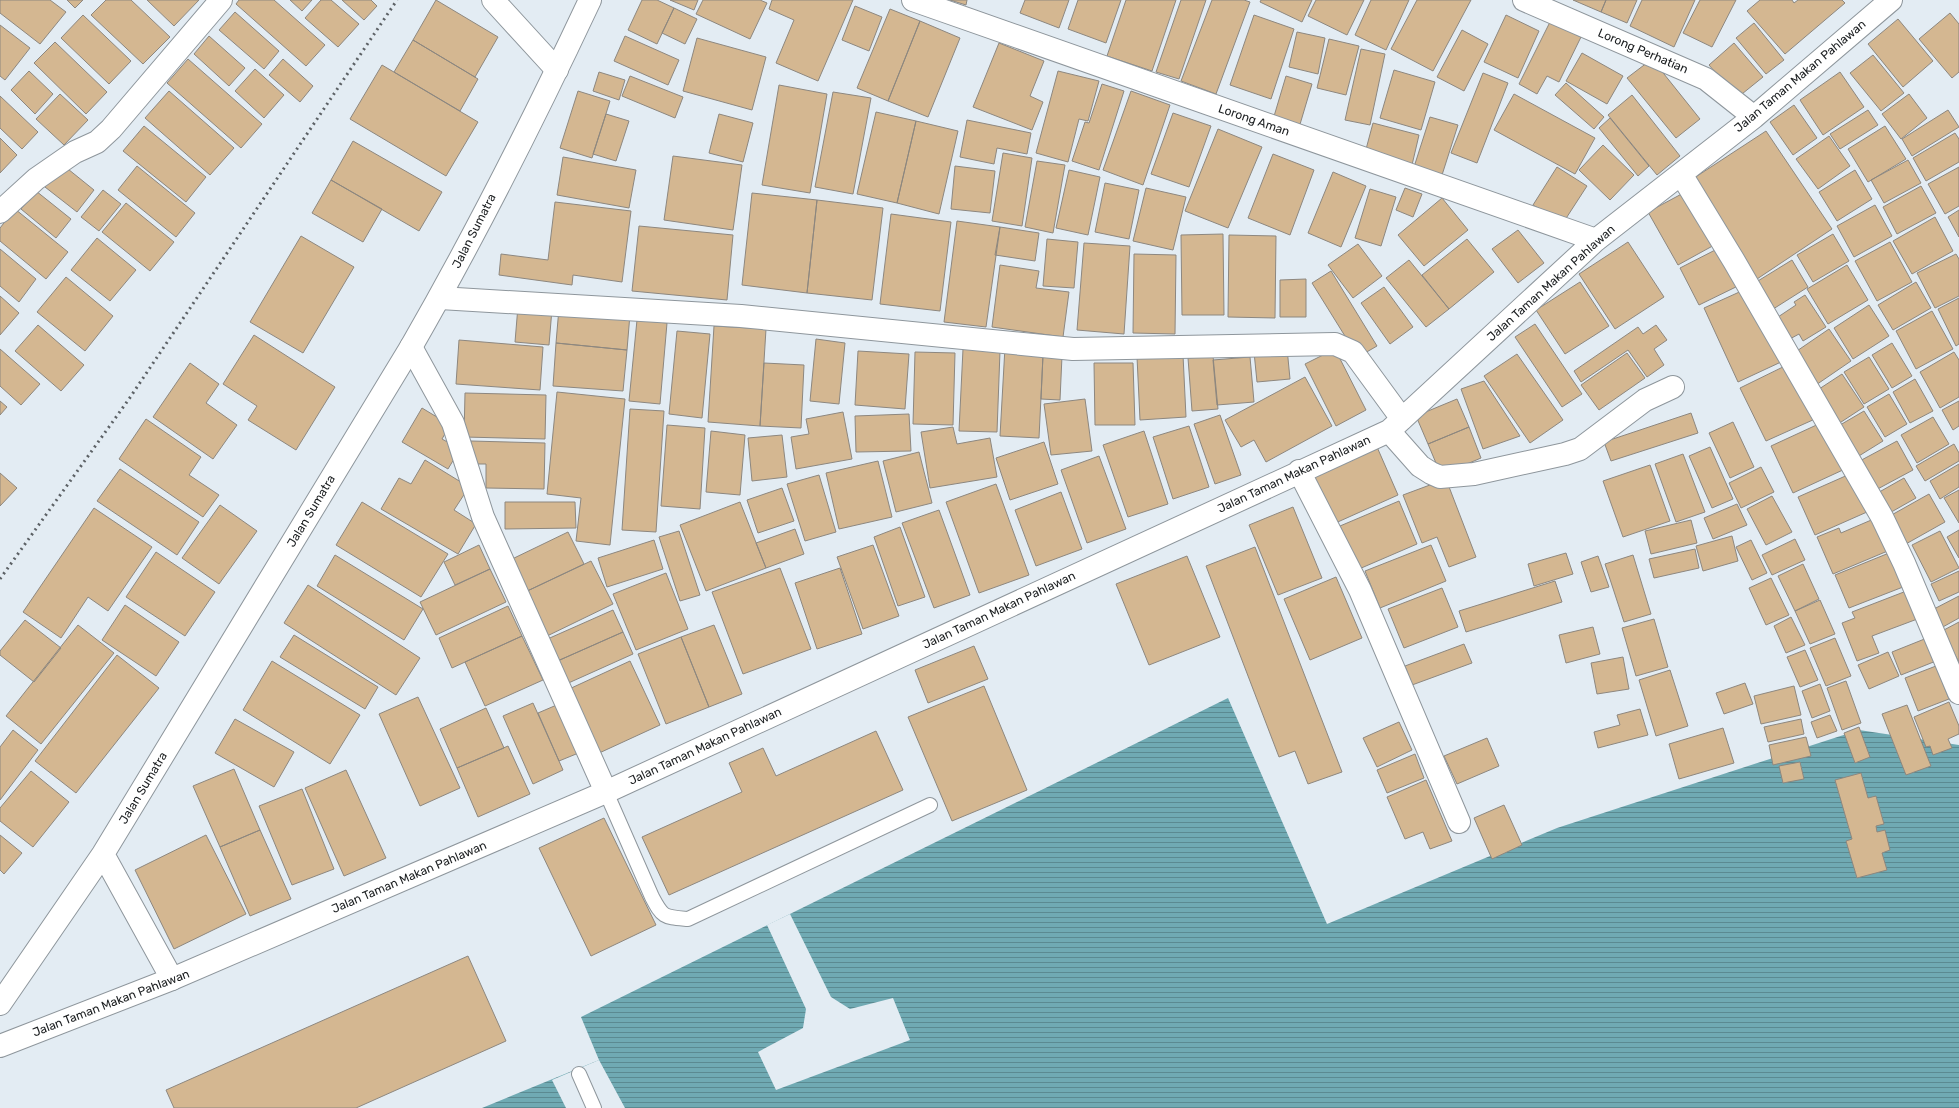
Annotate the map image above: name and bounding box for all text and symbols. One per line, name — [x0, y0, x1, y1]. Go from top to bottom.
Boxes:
street label: Jalan Taman Makan Pahlawan — [1732, 17, 1868, 135]
street label: Lorong Perhatian — [1596, 26, 1690, 76]
street label: Lorong Aman — [1216, 101, 1292, 139]
street label: Jalan Sumatra — [449, 191, 499, 271]
street label: Jalan Taman Makan Pahlawan — [1484, 222, 1618, 344]
street label: Jalan Taman Makan Pahlawan — [1215, 432, 1373, 516]
street label: Jalan Sumatra — [284, 472, 338, 550]
street label: Jalan Taman Makan Pahlawan — [920, 568, 1078, 652]
street label: Jalan Taman Makan Pahlawan — [626, 704, 784, 788]
street label: Jalan Sumatra — [116, 749, 170, 827]
street label: Jalan Taman Makan Pahlawan — [329, 838, 489, 916]
street label: Jalan Taman Makan Pahlawan — [31, 967, 191, 1039]

